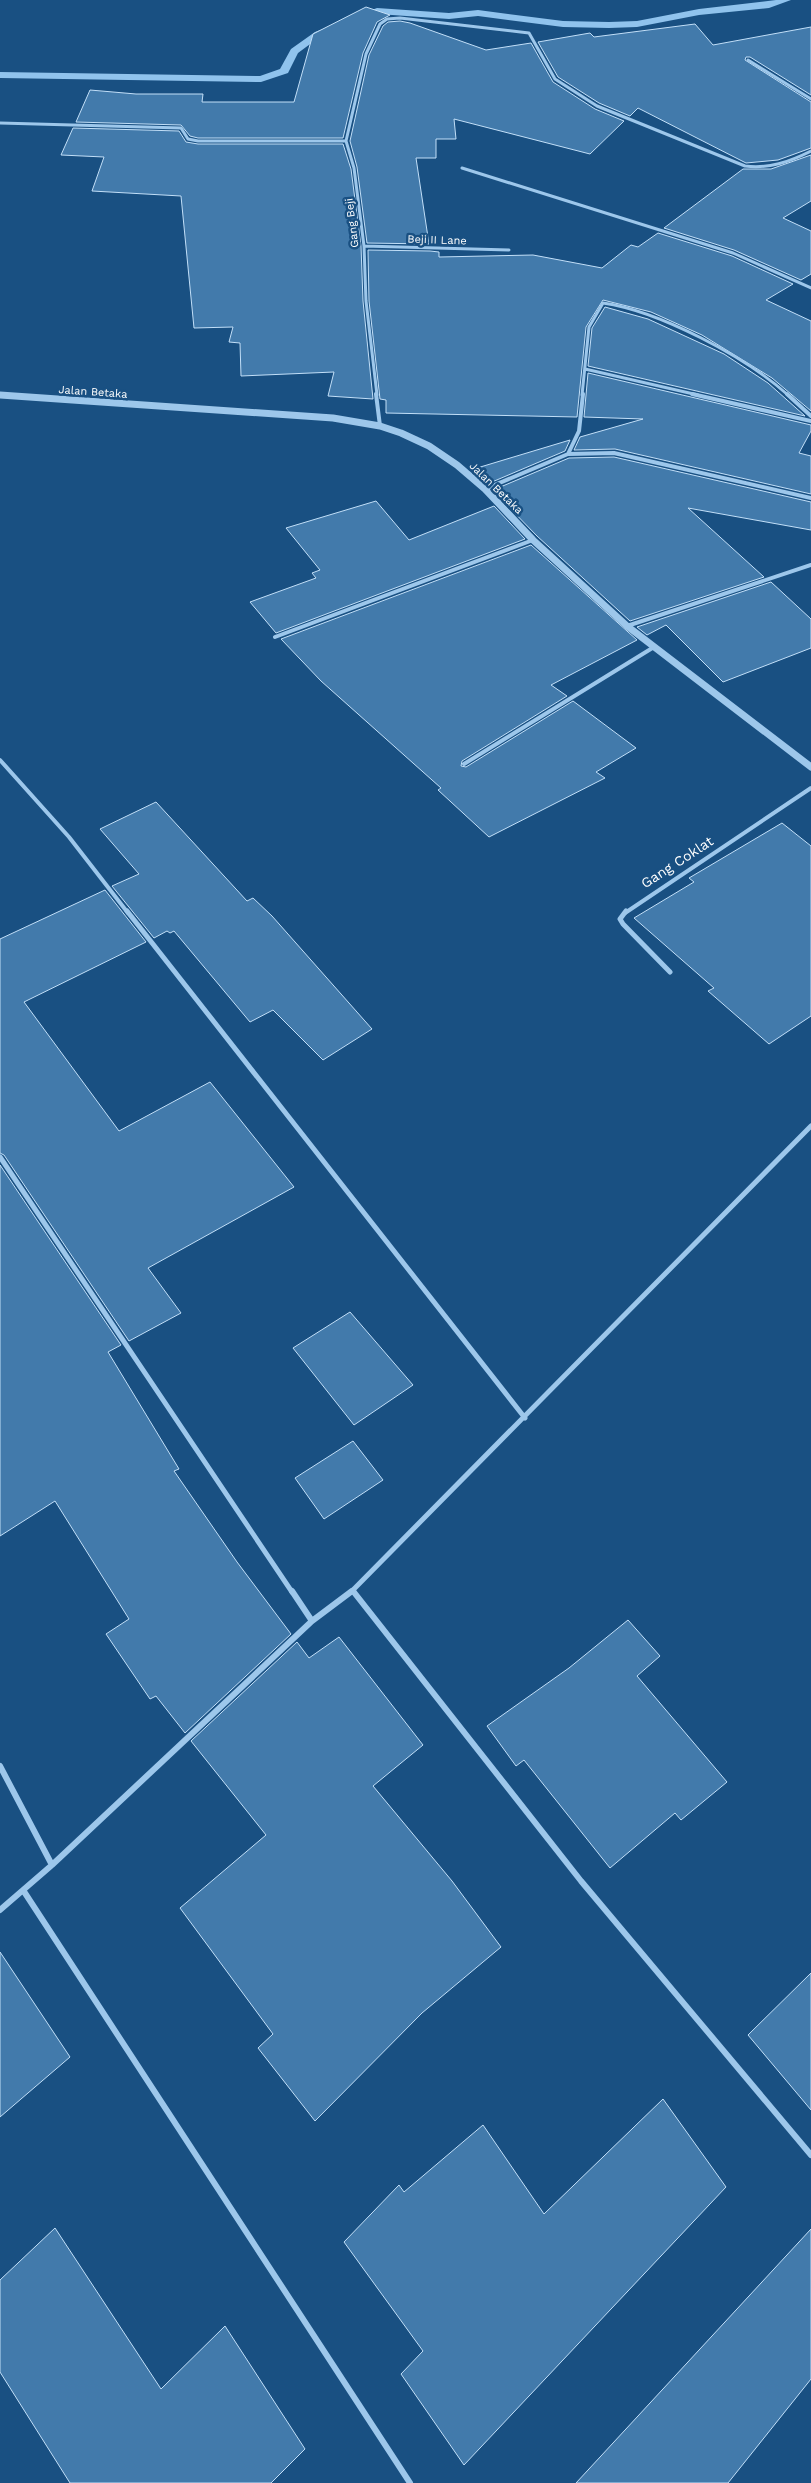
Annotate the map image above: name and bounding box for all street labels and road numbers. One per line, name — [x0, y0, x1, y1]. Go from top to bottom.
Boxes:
street label: Gang Beji — [342, 197, 361, 249]
street label: Beji II Lane — [407, 232, 467, 248]
street label: Jalan Betaka — [58, 383, 128, 401]
street label: Jalan Betaka — [467, 459, 525, 517]
street label: Gang Coklat — [638, 833, 716, 891]

